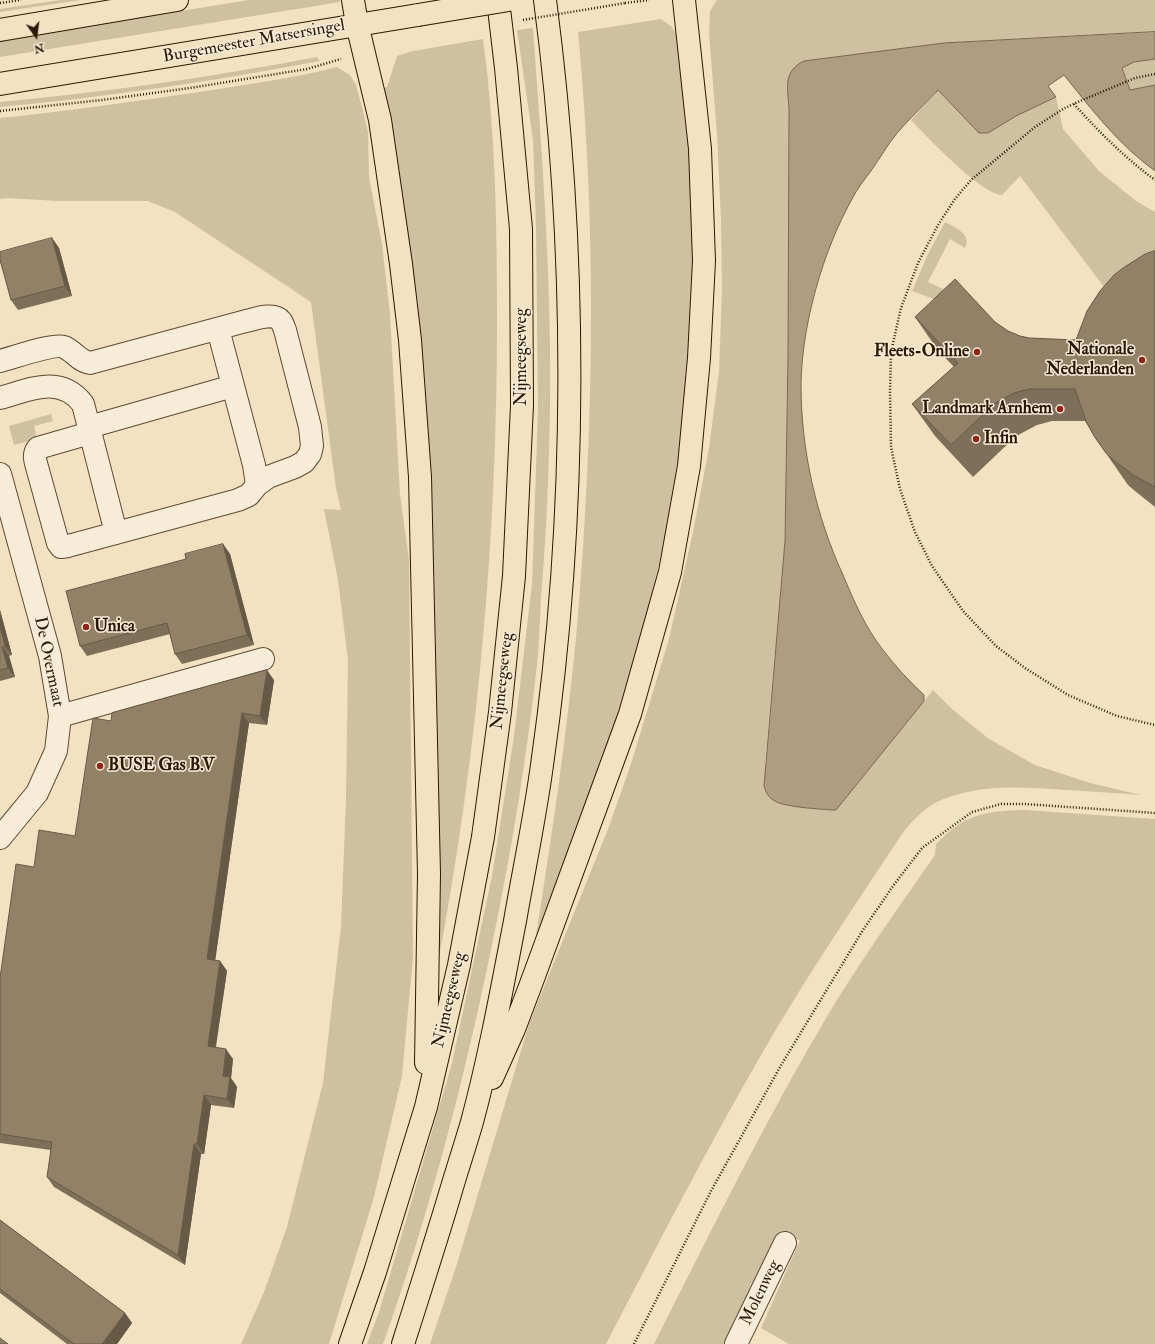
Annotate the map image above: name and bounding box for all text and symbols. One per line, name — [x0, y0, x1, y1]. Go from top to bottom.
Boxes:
north arrow — [16, 16, 56, 56]
street label: Burgemeester Matsersingel — [161, 16, 347, 68]
text: N — [33, 41, 45, 56]
street label: Nijmeegseweg — [512, 308, 532, 406]
place label: Nationale Nederlanden — [1046, 340, 1134, 380]
place label: Fleets-Online — [874, 342, 969, 362]
marker: Fleets-Online — [972, 347, 982, 357]
marker: Nationale Nederlanden — [1137, 355, 1147, 365]
place label: Landmark Arnhem — [922, 399, 1052, 419]
marker: Landmark Arnhem — [1055, 404, 1065, 414]
place label: Infin — [984, 429, 1018, 449]
marker: Infin — [971, 434, 981, 444]
street label: De Overmaat — [28, 615, 68, 709]
place label: Unica — [94, 617, 135, 637]
marker: Unica — [81, 622, 91, 632]
street label: Nijmeegseweg — [488, 631, 518, 731]
place label: BUSE Gas B.V — [108, 756, 214, 776]
marker: BUSE Gas B.V — [95, 761, 105, 771]
street label: Nijmeegseweg — [429, 950, 471, 1050]
street label: Molenweg — [736, 1257, 786, 1329]

